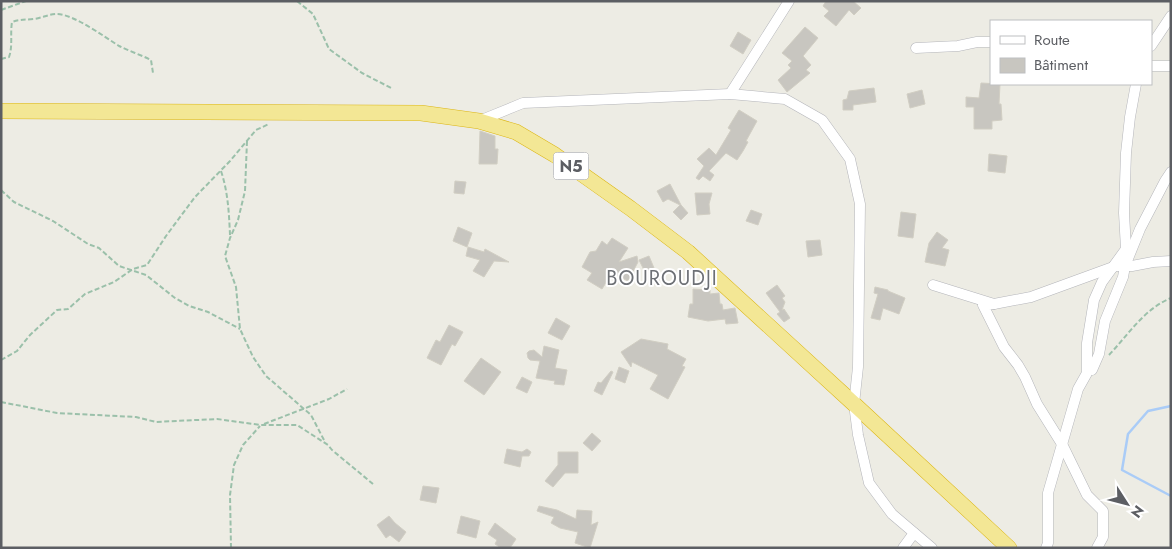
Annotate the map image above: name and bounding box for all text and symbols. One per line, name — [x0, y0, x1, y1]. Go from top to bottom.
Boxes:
legend — [990, 20, 1152, 85]
text: Route — [1034, 29, 1070, 51]
text: Bâtiment — [1034, 54, 1088, 76]
road number: N5 — [554, 153, 588, 180]
district label: BOUROUDJI — [606, 264, 718, 293]
north arrow — [1102, 479, 1152, 529]
text: N — [1126, 501, 1149, 522]

